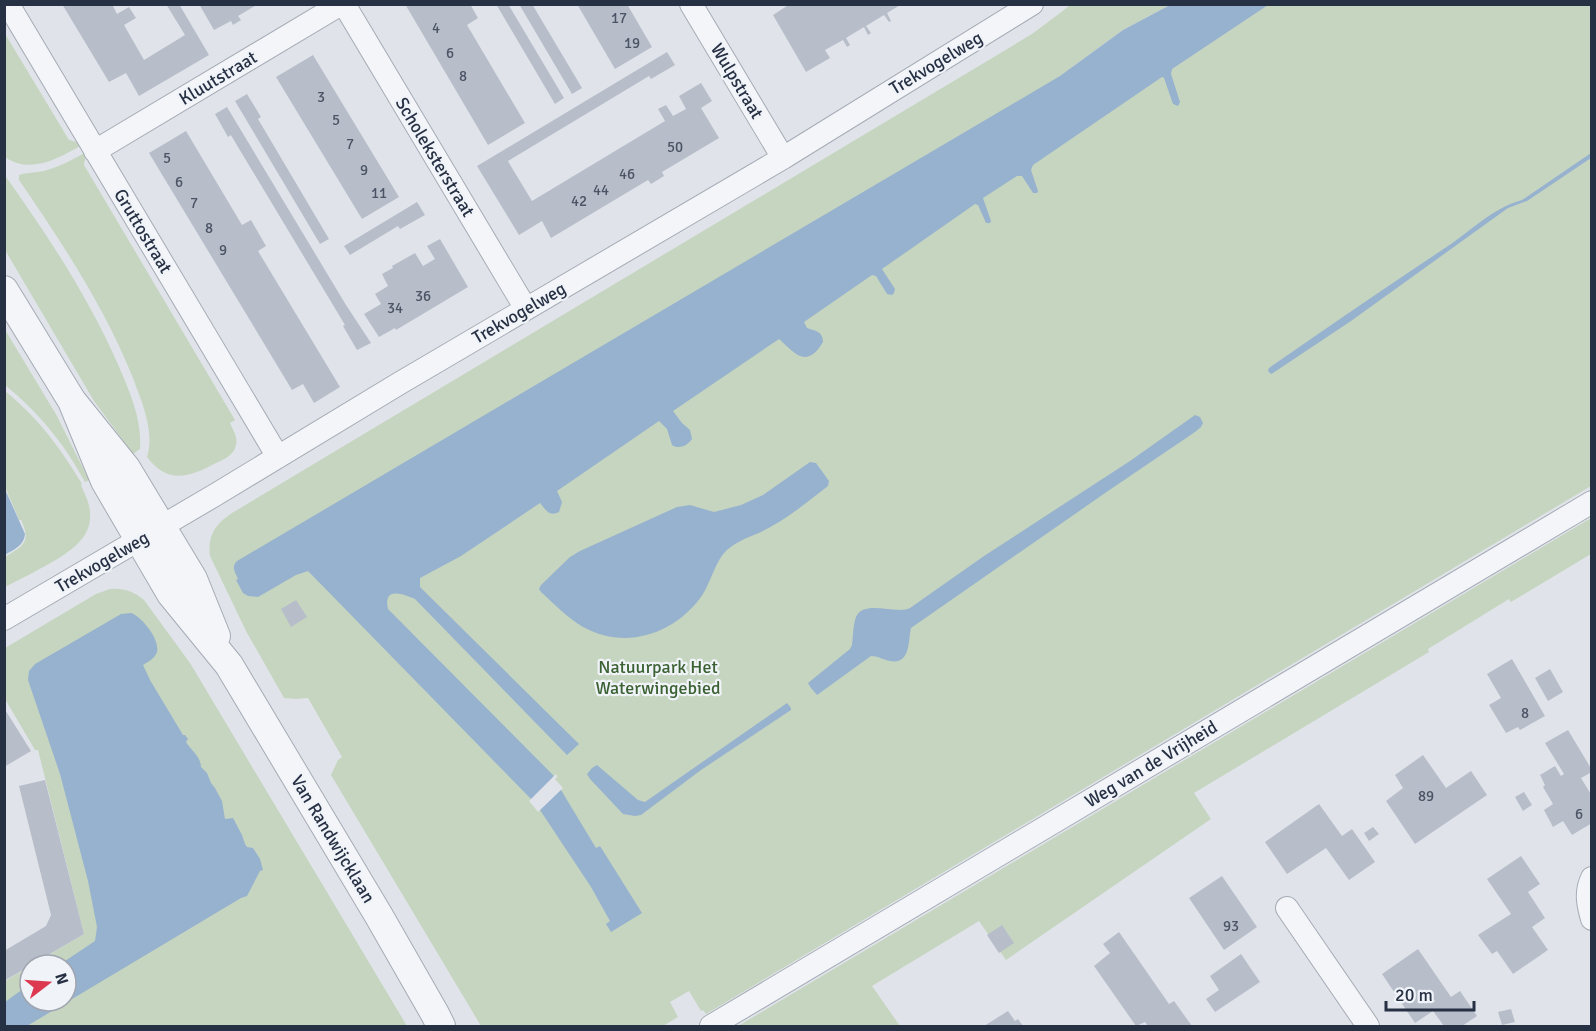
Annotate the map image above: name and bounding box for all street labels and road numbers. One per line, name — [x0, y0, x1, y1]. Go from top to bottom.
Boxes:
street label: Trekvogelweg — [886, 27, 986, 99]
street label: Wulpstraat — [706, 39, 768, 123]
street label: Kluutstraat — [175, 46, 261, 110]
street label: Scholeksterstraat — [391, 93, 479, 221]
street label: Gruttostraat — [109, 185, 177, 277]
street label: Trekvogelweg — [468, 277, 570, 349]
street label: Trekvogelweg — [51, 526, 153, 598]
street label: Weg van de Vrijheid — [1081, 716, 1221, 812]
street label: Van Randwijcklaan — [286, 771, 380, 907]

